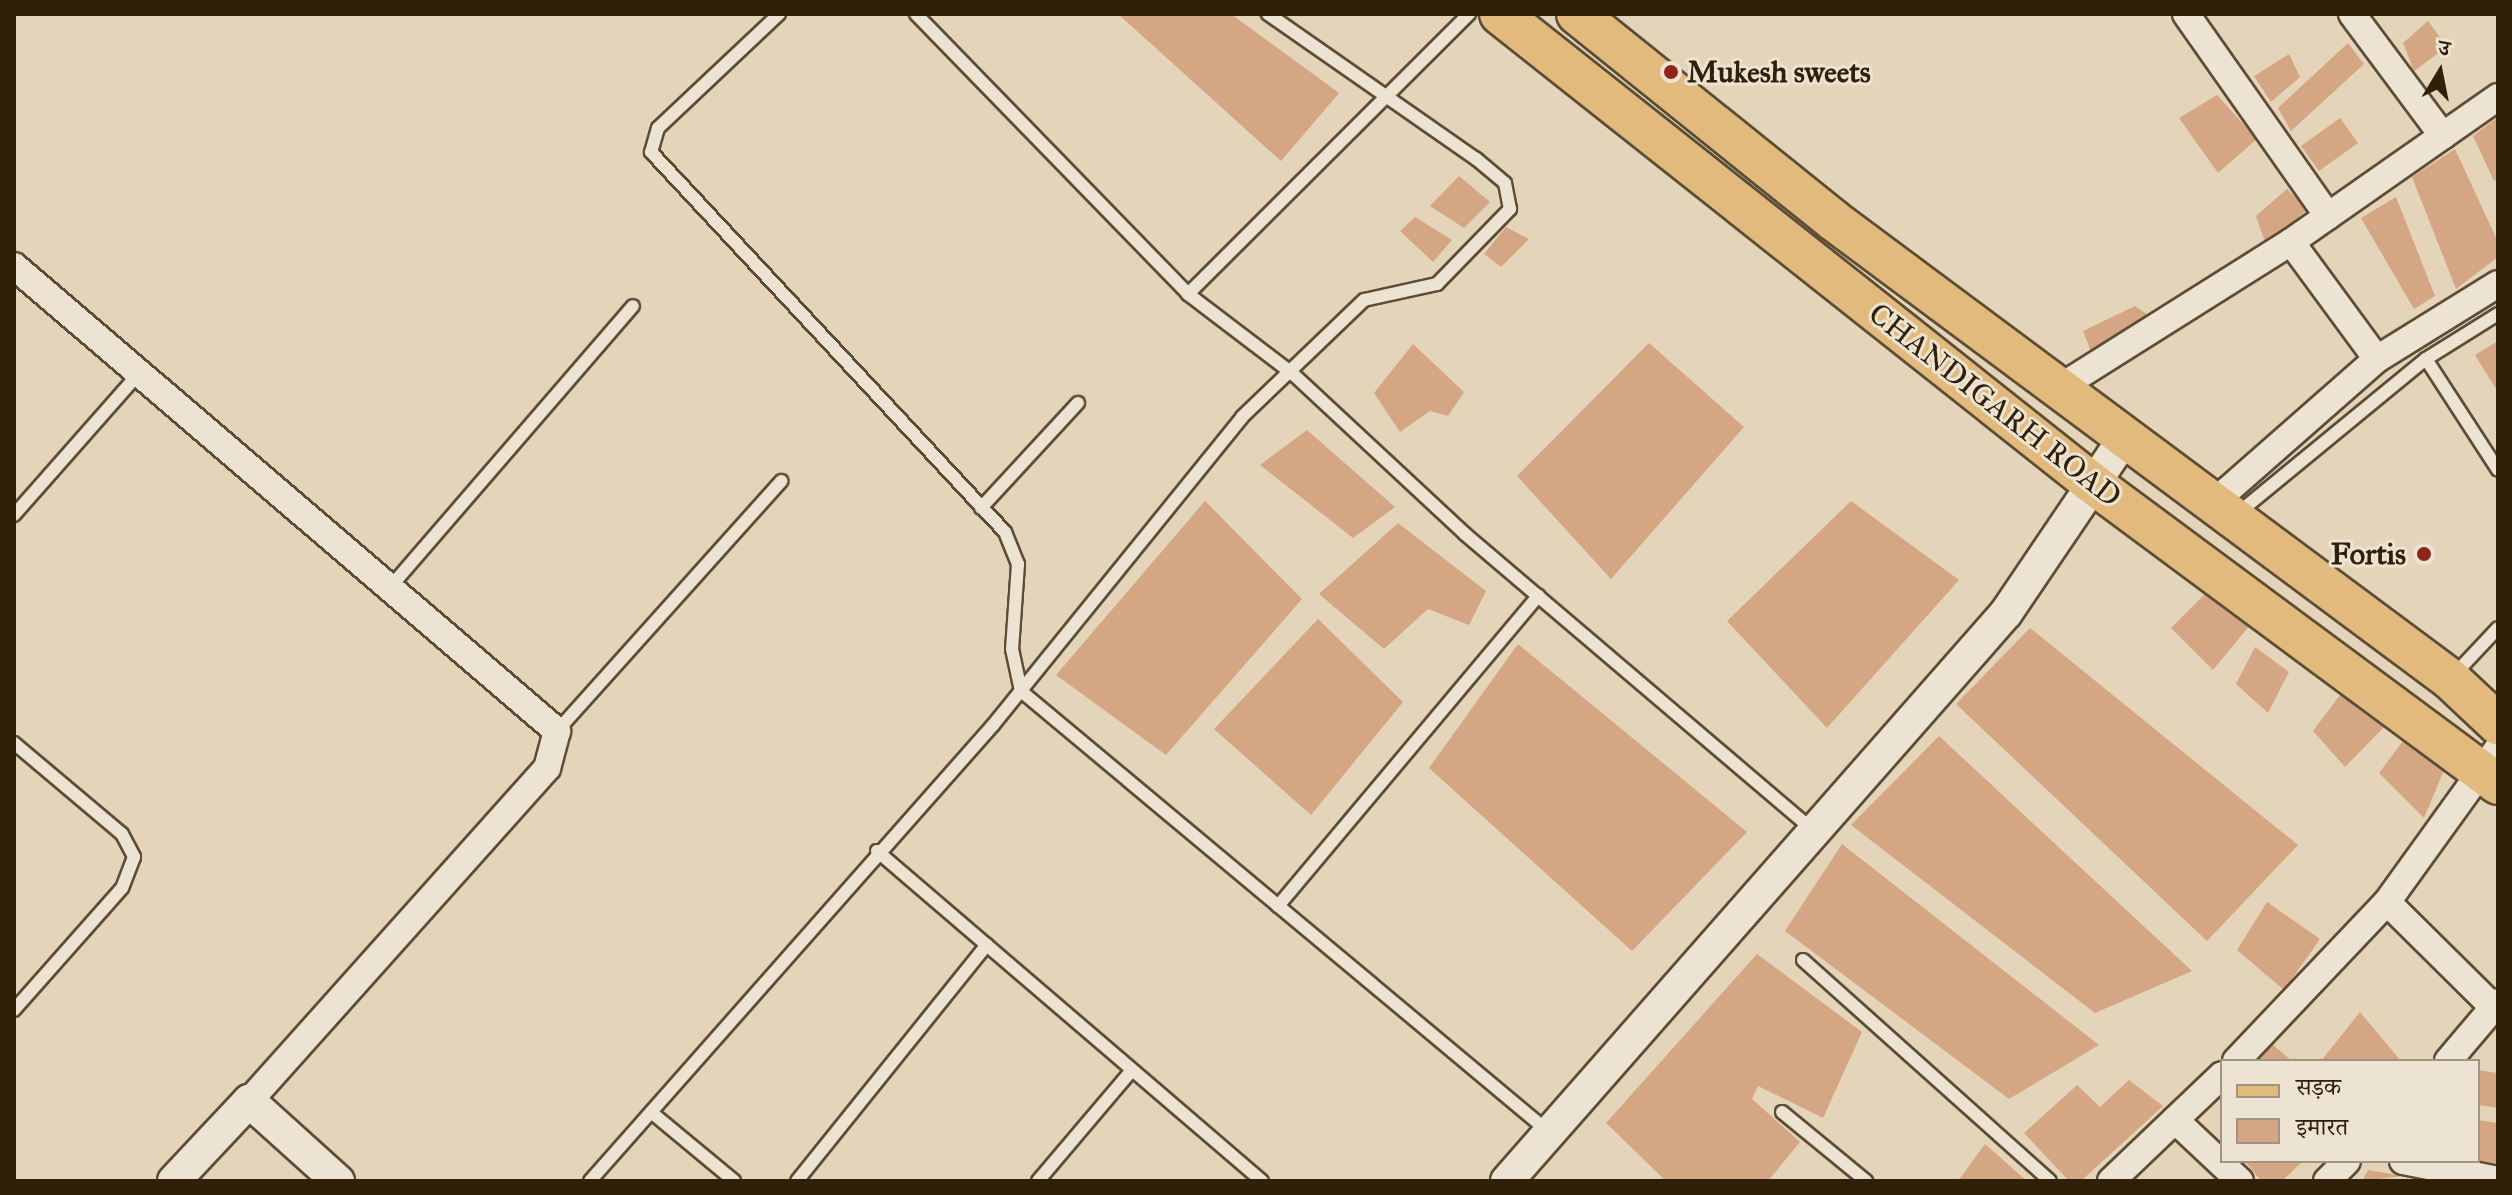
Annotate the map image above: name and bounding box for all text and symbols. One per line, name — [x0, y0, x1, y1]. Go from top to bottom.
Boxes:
north arrow — [2400, 32, 2480, 112]
text: उ — [2436, 34, 2452, 62]
place label: Mukesh sweets — [1687, 54, 1871, 90]
marker: Mukesh sweets — [1662, 63, 1680, 81]
street label: CHANDIGARH ROAD — [1862, 295, 2128, 515]
place label: Fortis — [2331, 536, 2406, 572]
marker: Fortis — [2413, 543, 2435, 565]
legend — [2220, 1059, 2480, 1163]
text: सड़क — [2296, 1072, 2341, 1102]
text: इमारत — [2296, 1112, 2348, 1142]

